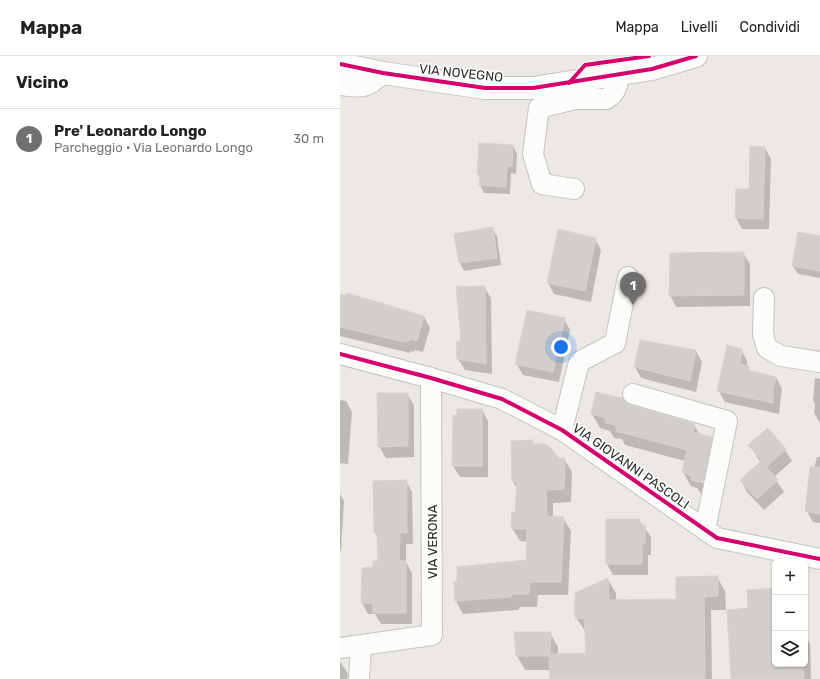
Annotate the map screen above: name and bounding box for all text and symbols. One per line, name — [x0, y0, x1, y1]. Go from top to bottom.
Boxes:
text: Mappa — [20, 16, 82, 39]
text: Mappa — [615, 19, 659, 36]
text: Livelli — [681, 19, 718, 36]
text: Condividi — [740, 19, 800, 36]
street label: VIA NOVEGNO — [418, 61, 504, 85]
text: Vicino — [16, 72, 69, 92]
text: Pre' Leonardo Longo — [54, 122, 207, 140]
text: 1 — [26, 131, 32, 146]
text: 30 m — [293, 131, 324, 146]
text: Parcheggio · Via Leonardo Longo — [54, 140, 253, 155]
pin: 1 — [620, 272, 646, 305]
your location — [551, 337, 571, 357]
street label: VIA GIOVANNI PASCOLI — [570, 420, 692, 512]
street label: VIA VERONA — [425, 504, 440, 579]
map controls — [772, 559, 808, 667]
button: + — [772, 559, 808, 595]
button: − — [772, 595, 808, 631]
button: layers — [772, 631, 808, 667]

